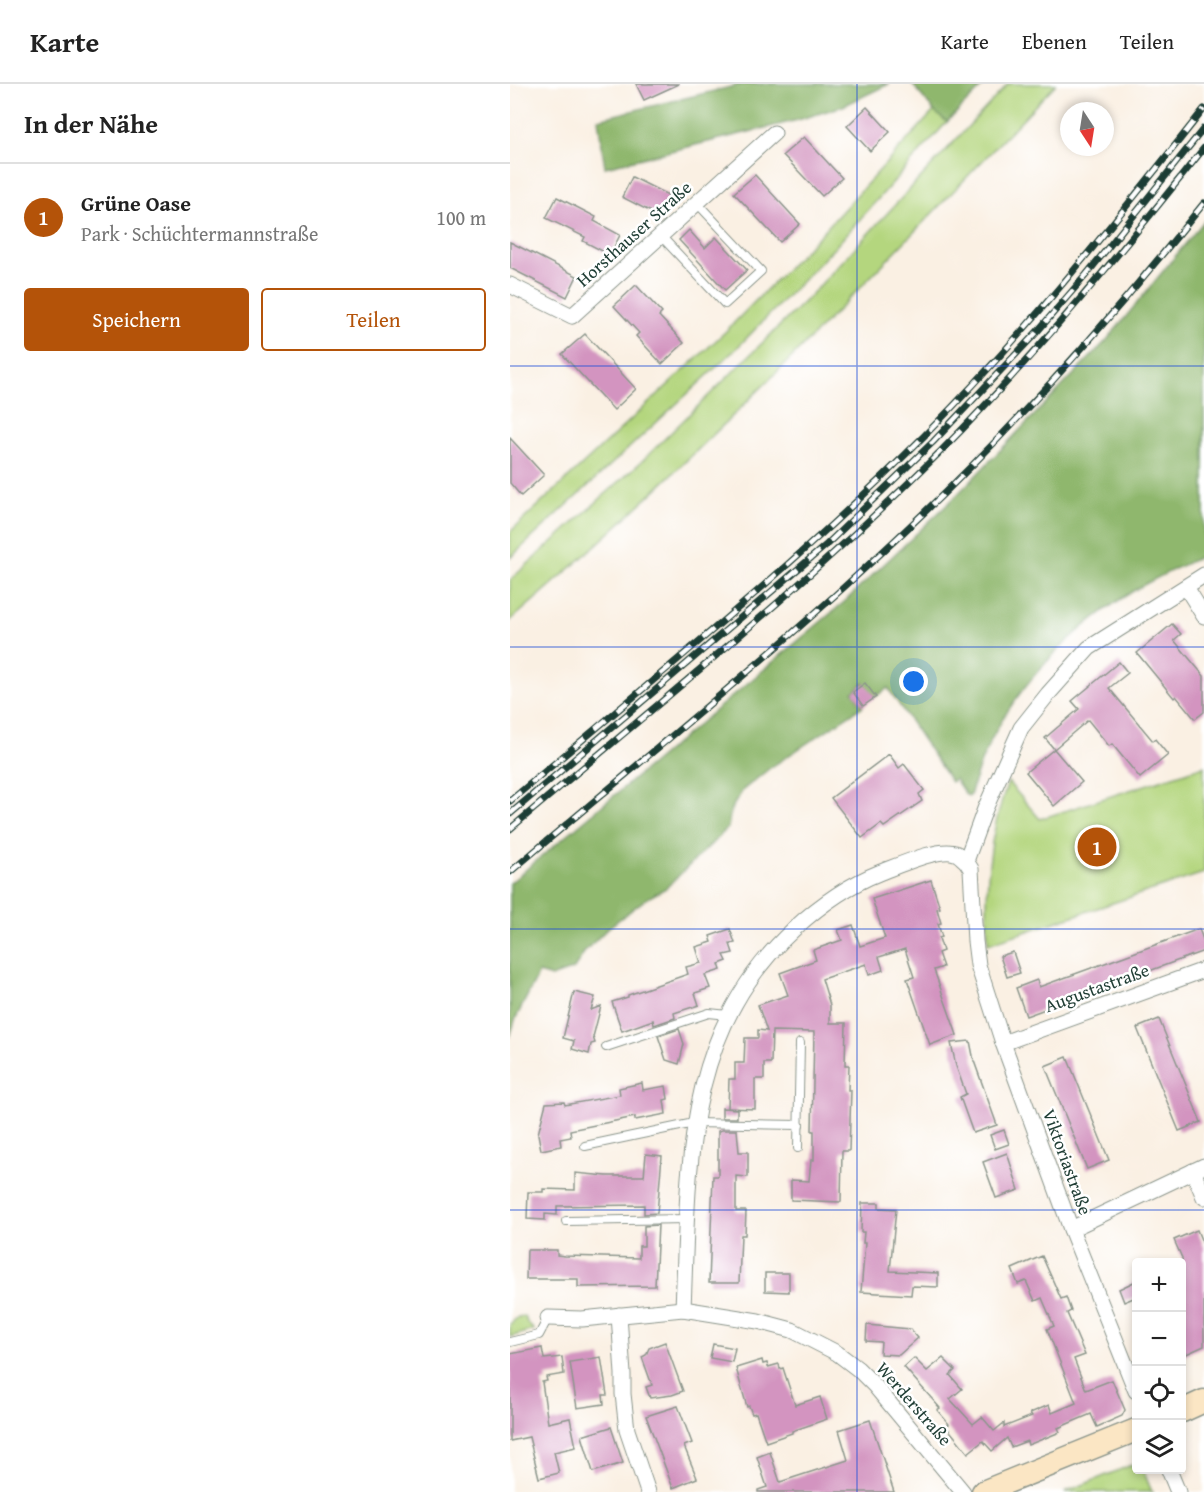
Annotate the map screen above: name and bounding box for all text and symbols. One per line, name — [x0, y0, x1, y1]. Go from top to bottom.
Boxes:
text: Karte — [30, 21, 99, 62]
text: Karte — [941, 26, 989, 57]
text: Ebenen — [1022, 26, 1087, 57]
text: Teilen — [1120, 26, 1174, 57]
north arrow — [1060, 102, 1114, 156]
text: In der Nähe — [24, 104, 158, 143]
street label: Horsthauser Straße — [570, 174, 697, 293]
text: Grüne Oase — [81, 187, 191, 219]
text: 1 — [38, 203, 49, 232]
text: 100 m — [436, 203, 486, 232]
text: Park · Schüchtermannstraße — [81, 219, 318, 248]
button: Speichern — [24, 288, 249, 351]
button: Teilen — [261, 288, 486, 351]
your location — [899, 667, 928, 696]
pin: 1 — [1078, 824, 1116, 870]
street label: Augustastraße — [1041, 956, 1153, 1019]
street label: Viktoriastraße — [1036, 1105, 1099, 1218]
map controls — [1132, 1258, 1186, 1474]
button: + — [1132, 1258, 1186, 1312]
button: − — [1132, 1312, 1186, 1366]
street label: Werderstraße — [870, 1356, 959, 1452]
button: locate — [1132, 1366, 1186, 1420]
button: layers — [1132, 1420, 1186, 1474]

